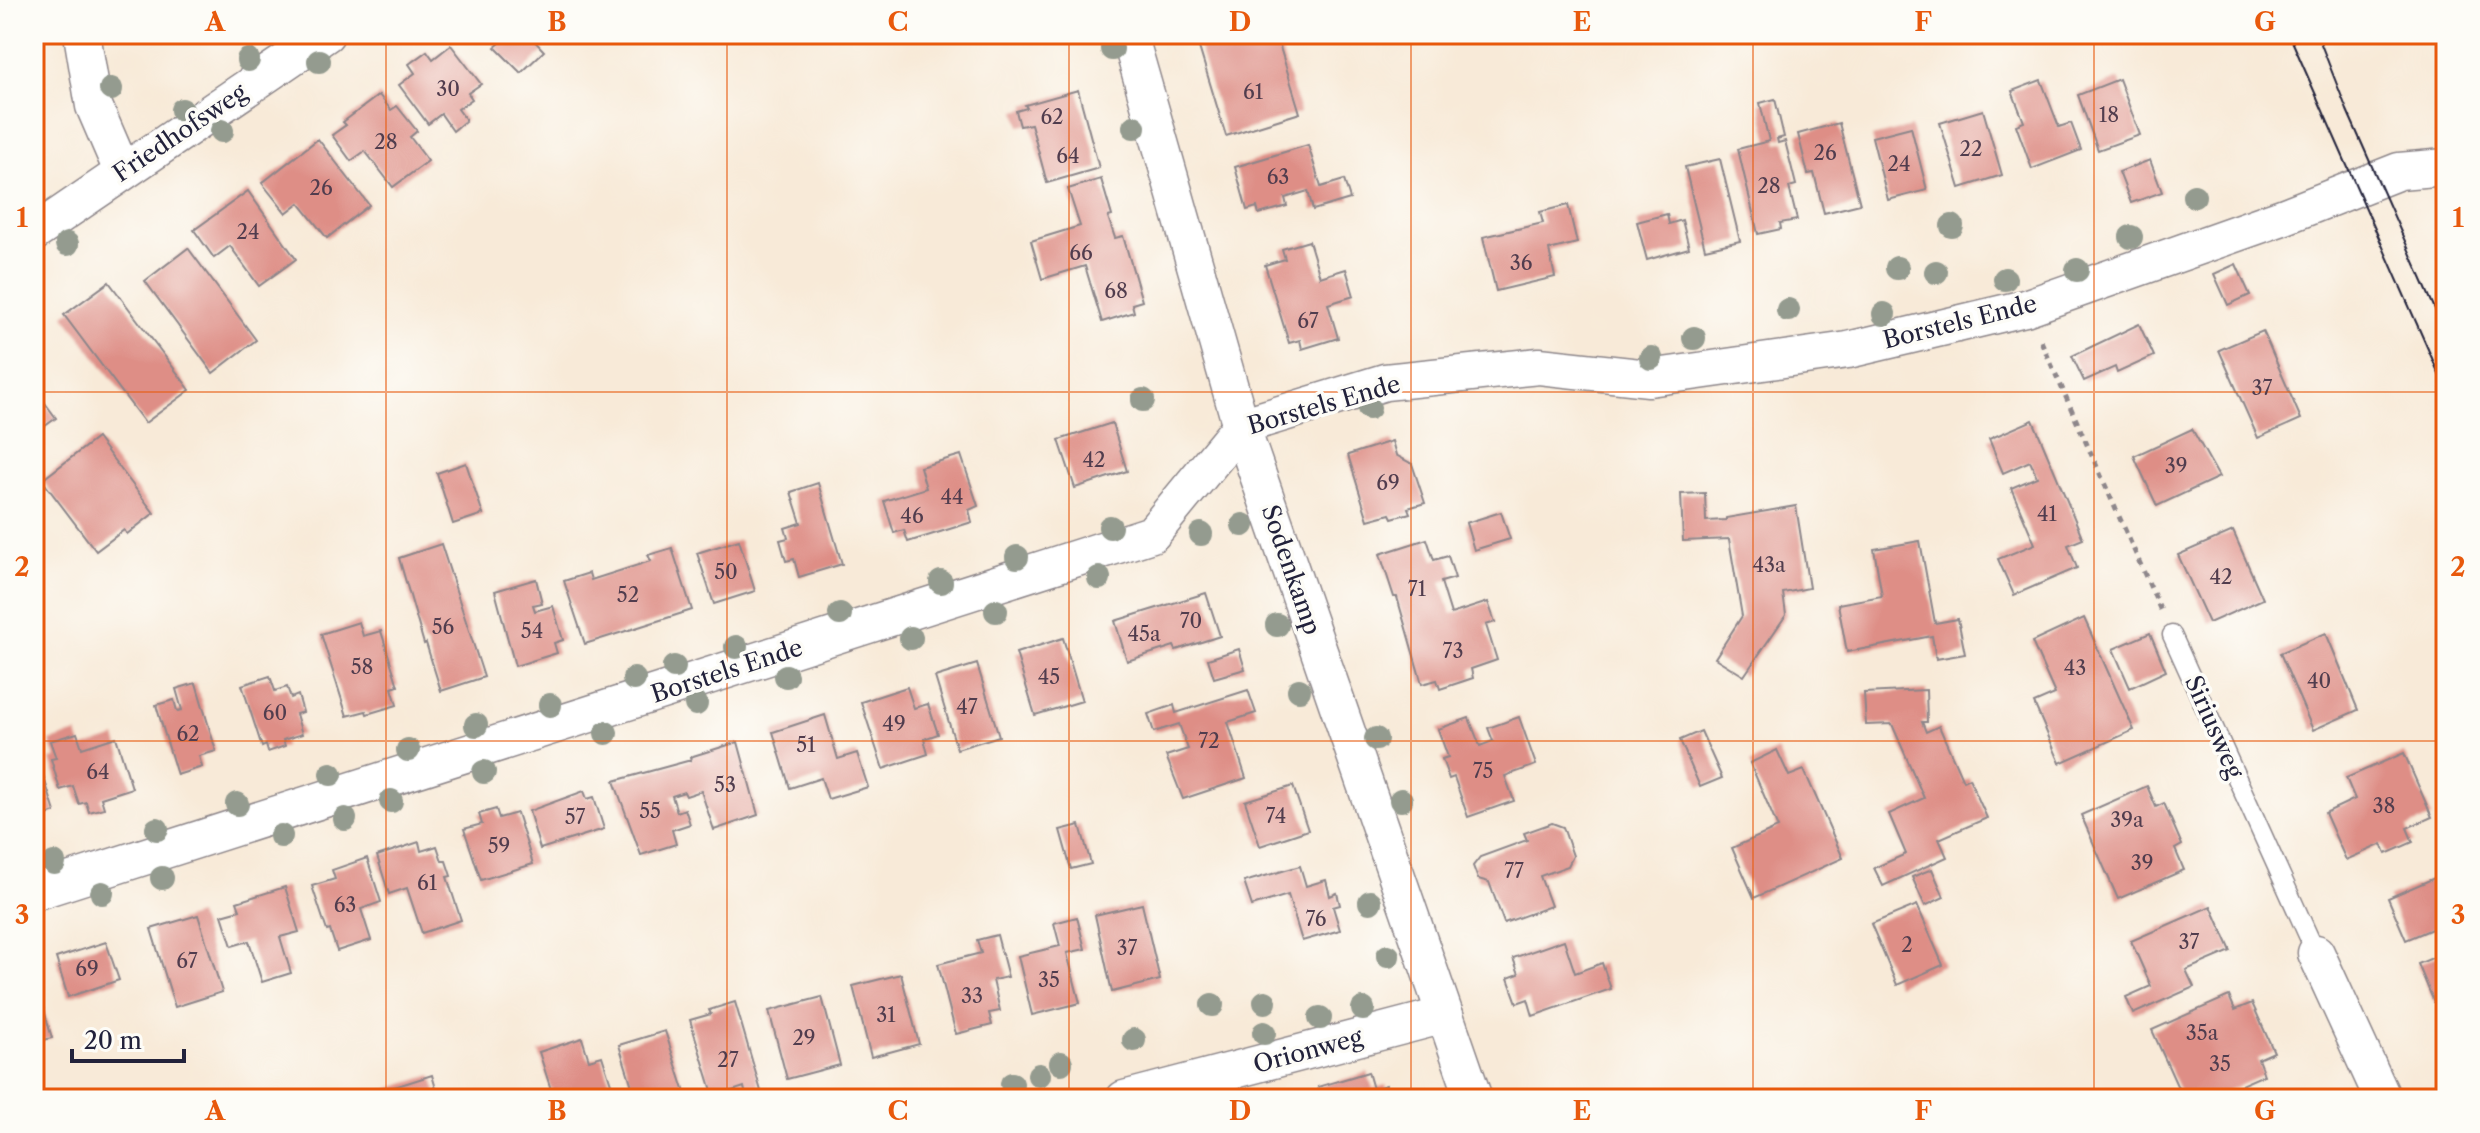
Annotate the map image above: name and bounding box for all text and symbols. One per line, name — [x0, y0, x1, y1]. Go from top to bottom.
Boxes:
text: A — [204, 6, 226, 38]
text: B — [547, 6, 567, 38]
text: C — [888, 6, 908, 38]
text: D — [1229, 6, 1251, 38]
text: E — [1573, 6, 1591, 38]
text: F — [1914, 6, 1932, 38]
text: G — [2254, 6, 2276, 38]
street label: Friedhofsweg — [107, 77, 252, 188]
house number: 30 — [436, 77, 460, 101]
house number: 61 — [1243, 80, 1264, 104]
house number: 18 — [2099, 103, 2119, 127]
house number: 62 — [1040, 105, 1064, 129]
house number: 28 — [374, 130, 398, 154]
house number: 22 — [1960, 137, 1983, 161]
house number: 26 — [1813, 141, 1837, 165]
house number: 64 — [1056, 144, 1080, 168]
house number: 24 — [1887, 152, 1911, 176]
house number: 63 — [1267, 165, 1289, 189]
house number: 28 — [1757, 174, 1781, 198]
house number: 26 — [309, 176, 333, 200]
text: 1 — [16, 202, 28, 234]
text: 1 — [2452, 202, 2464, 234]
house number: 24 — [236, 220, 260, 244]
house number: 66 — [1069, 241, 1093, 265]
house number: 36 — [1510, 251, 1532, 275]
house number: 68 — [1104, 279, 1128, 303]
street label: Borstels Ende — [1880, 288, 2040, 355]
house number: 67 — [1297, 309, 1319, 333]
street label: Borstels Ende — [1244, 369, 1404, 440]
house number: 37 — [2252, 376, 2273, 400]
house number: 42 — [1082, 448, 1106, 472]
house number: 39 — [2165, 454, 2187, 478]
house number: 69 — [1376, 471, 1400, 495]
house number: 44 — [940, 485, 964, 509]
street label: Sodenkamp — [1256, 501, 1327, 639]
house number: 41 — [2037, 502, 2058, 526]
house number: 46 — [900, 504, 924, 528]
text: 2 — [14, 551, 30, 583]
text: 2 — [2450, 551, 2466, 583]
house number: 43a — [1752, 553, 1786, 577]
house number: 50 — [714, 560, 738, 584]
house number: 42 — [2209, 565, 2233, 589]
house number: 71 — [1408, 577, 1427, 601]
house number: 52 — [617, 583, 639, 607]
house number: 70 — [1180, 609, 1202, 633]
house number: 56 — [432, 615, 454, 639]
house number: 54 — [521, 619, 543, 643]
house number: 45a — [1128, 622, 1161, 646]
street label: Borstels Ende — [648, 632, 806, 709]
house number: 73 — [1443, 639, 1463, 663]
house number: 58 — [351, 655, 373, 679]
house number: 43 — [2064, 656, 2086, 680]
house number: 45 — [1038, 665, 1060, 689]
house number: 40 — [2307, 669, 2331, 693]
street label: Siriusweg — [2179, 671, 2250, 783]
house number: 47 — [956, 695, 978, 719]
house number: 60 — [263, 701, 287, 725]
house number: 49 — [882, 712, 906, 736]
house number: 62 — [176, 722, 200, 746]
house number: 72 — [1198, 729, 1220, 753]
house number: 51 — [796, 733, 816, 757]
house number: 75 — [1473, 759, 1493, 783]
house number: 64 — [86, 760, 110, 784]
house number: 53 — [714, 773, 736, 797]
house number: 38 — [2373, 794, 2395, 818]
house number: 55 — [639, 799, 661, 823]
house number: 74 — [1266, 804, 1286, 828]
house number: 57 — [565, 805, 586, 829]
house number: 39a — [2110, 808, 2144, 832]
house number: 59 — [488, 834, 510, 858]
house number: 39 — [2131, 851, 2153, 875]
house number: 77 — [1504, 859, 1524, 883]
house number: 61 — [417, 871, 438, 895]
house number: 63 — [334, 893, 356, 917]
text: 3 — [15, 899, 29, 931]
text: 3 — [2451, 899, 2465, 931]
house number: 76 — [1305, 907, 1327, 931]
house number: 37 — [2179, 930, 2200, 954]
house number: 2 — [1901, 933, 1913, 957]
house number: 37 — [1117, 936, 1138, 960]
house number: 67 — [176, 949, 198, 973]
house number: 69 — [75, 957, 99, 981]
house number: 35 — [1038, 968, 1060, 992]
house number: 33 — [961, 984, 983, 1008]
house number: 31 — [876, 1003, 896, 1027]
scale bar — [72, 1013, 184, 1063]
house number: 35a — [2186, 1021, 2219, 1045]
street label: Orionweg — [1250, 1022, 1366, 1079]
text: 20 m — [84, 1026, 142, 1055]
house number: 29 — [792, 1026, 816, 1050]
house number: 27 — [717, 1048, 739, 1072]
house number: 35 — [2209, 1052, 2231, 1076]
text: A — [204, 1095, 226, 1127]
text: B — [547, 1095, 567, 1127]
text: C — [888, 1095, 908, 1127]
text: D — [1229, 1095, 1251, 1127]
text: E — [1573, 1095, 1591, 1127]
text: F — [1914, 1095, 1932, 1127]
text: G — [2254, 1095, 2276, 1127]

